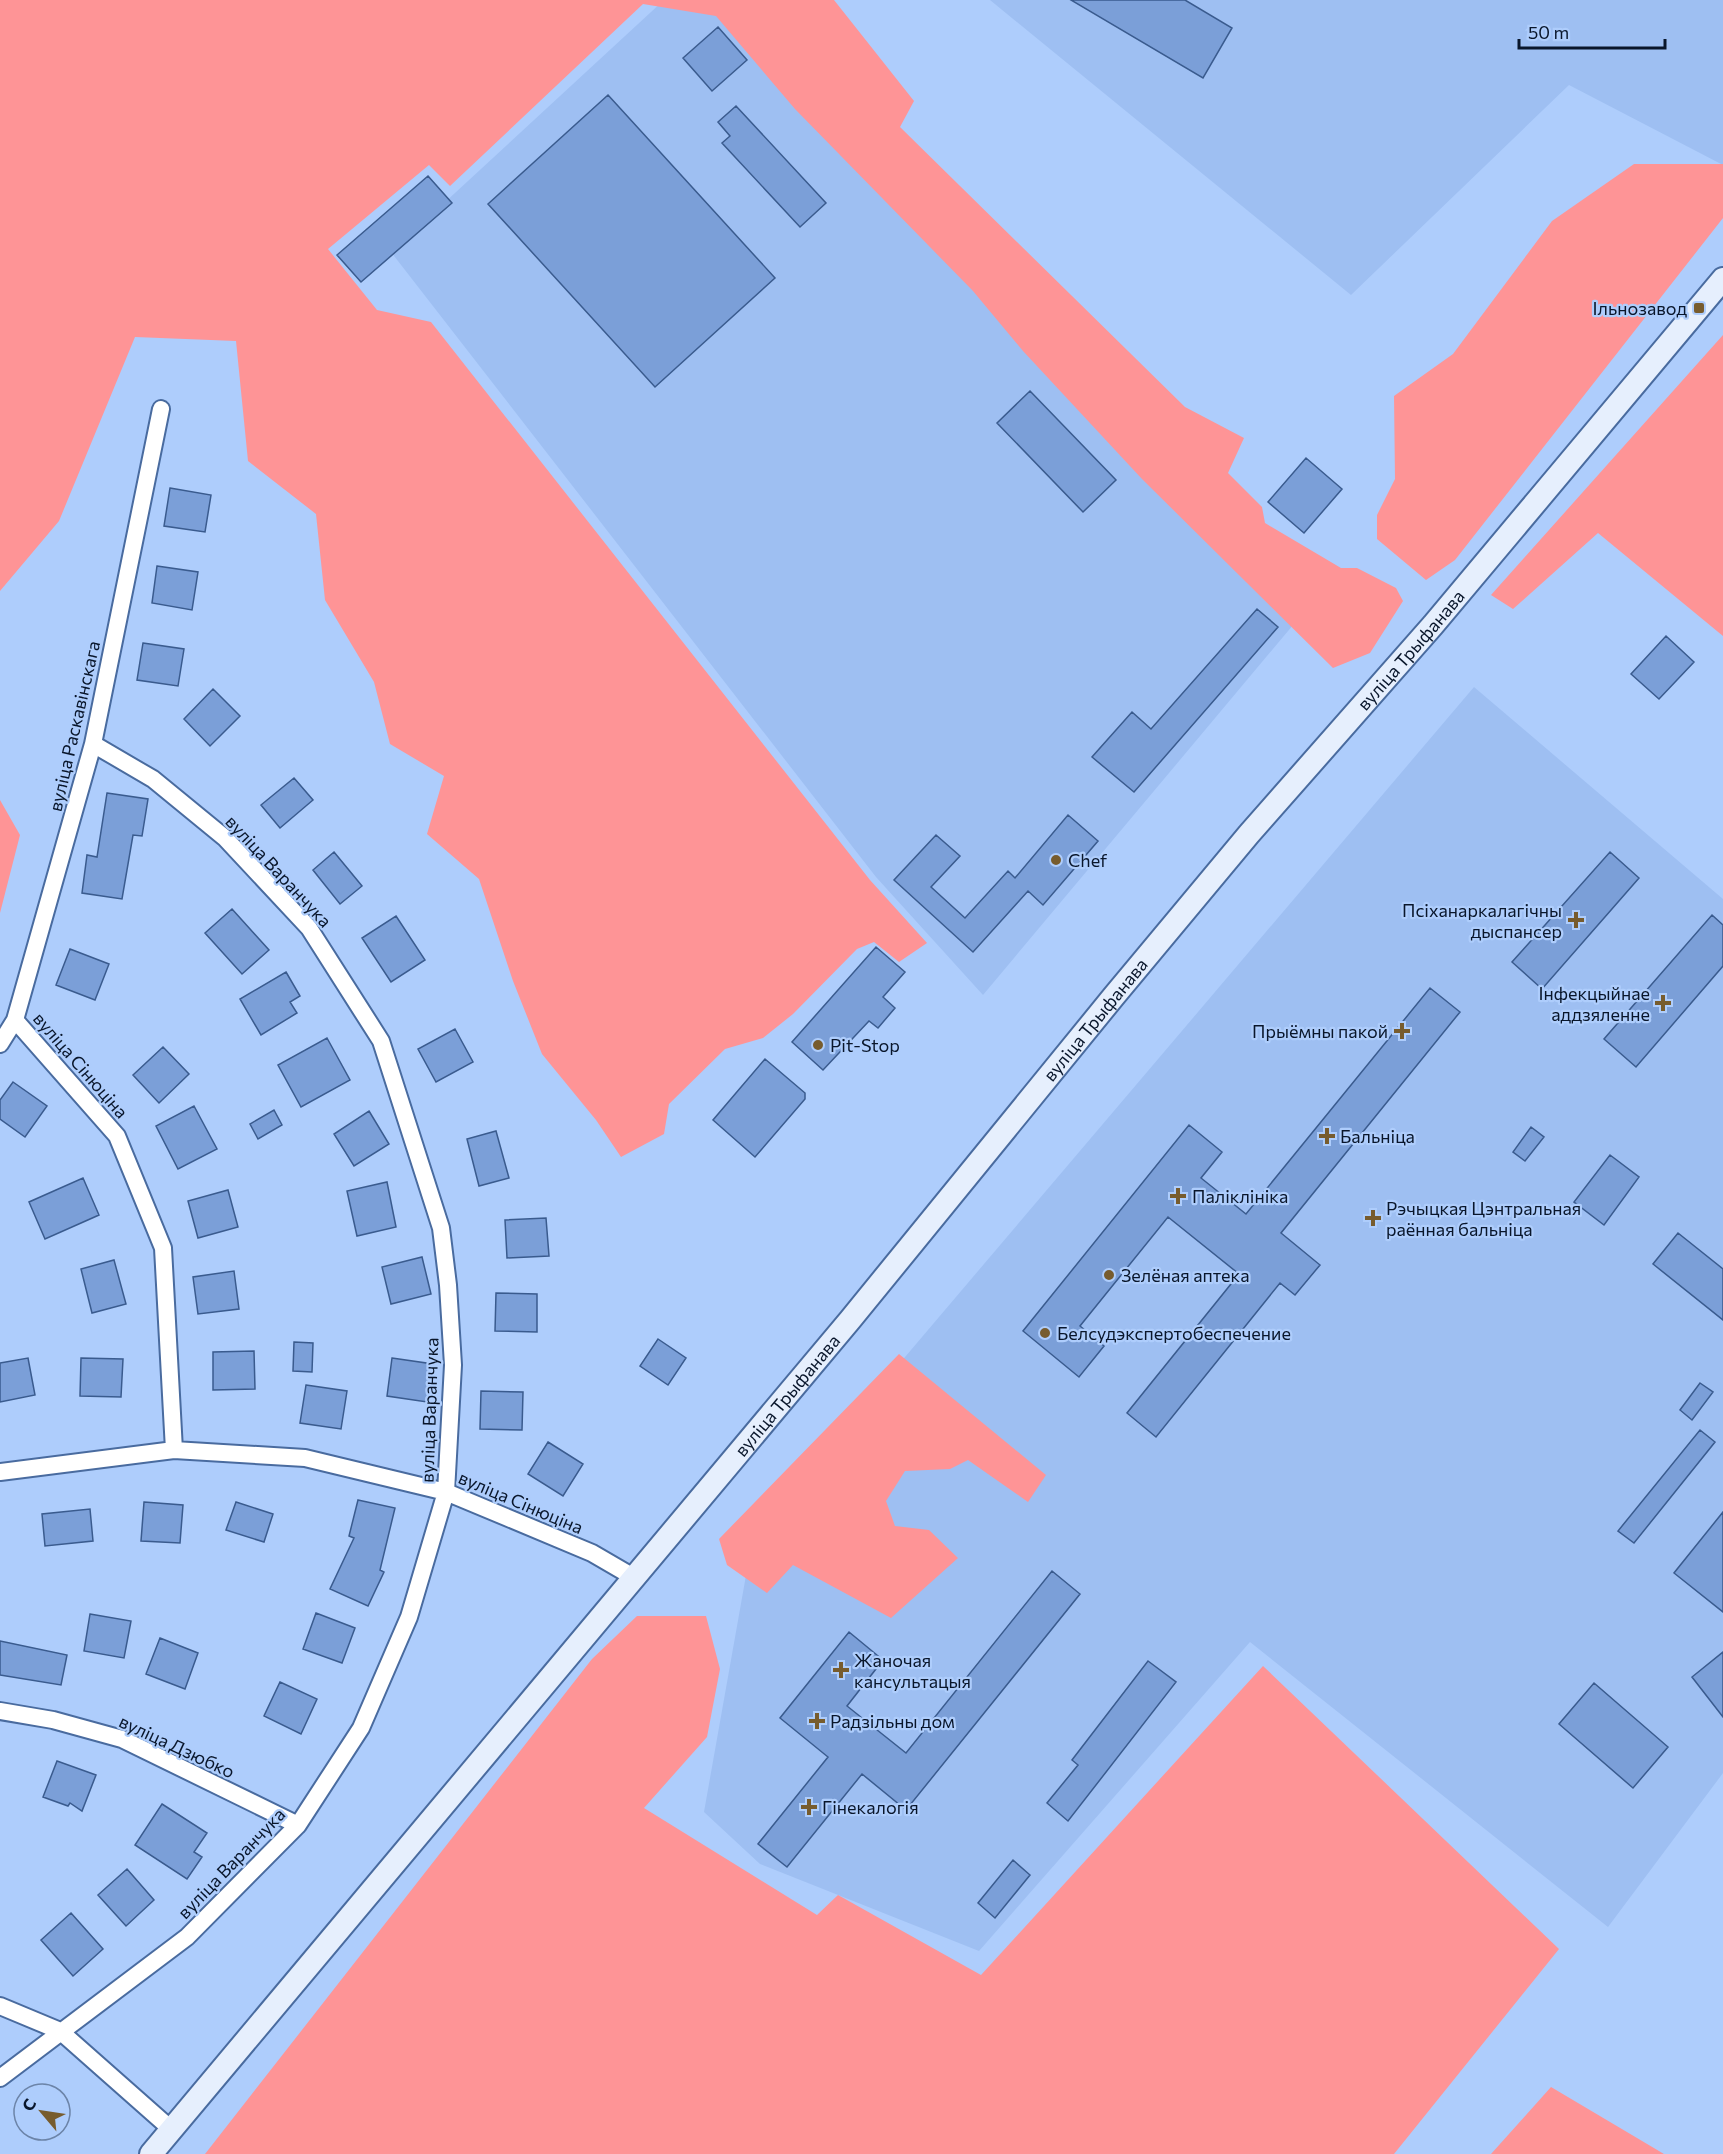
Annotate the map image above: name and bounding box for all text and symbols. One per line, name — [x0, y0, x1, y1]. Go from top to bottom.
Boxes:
scale bar — [1519, 12, 1664, 50]
text: 50 m — [1528, 21, 1569, 43]
place label: Ільнозавод — [1593, 297, 1687, 319]
marker: Ільнозавод — [1692, 301, 1706, 315]
street label: вуліца Трыфанава — [1352, 585, 1469, 715]
street label: вуліца Раскавінскага — [44, 639, 104, 813]
street label: вуліца Варанчука — [221, 810, 337, 932]
place label: Chef — [1068, 849, 1108, 871]
marker: Chef — [1049, 853, 1063, 867]
place label: Псіханаркалагічны дыспансер — [1402, 899, 1562, 942]
marker: Псіханаркалагічны дыспансер — [1567, 911, 1585, 929]
street label: вуліца Трыфанава — [1038, 954, 1152, 1085]
place label: Інфекцыйнае аддзяленне — [1538, 982, 1650, 1025]
marker: Інфекцыйнае аддзяленне — [1654, 994, 1672, 1012]
street label: вуліца Сінюціна — [29, 1008, 133, 1122]
place label: Прыёмны пакой — [1252, 1020, 1388, 1042]
marker: Прыёмны пакой — [1393, 1022, 1411, 1040]
place label: Pit-Stop — [830, 1034, 900, 1056]
marker: Pit-Stop — [811, 1038, 825, 1052]
place label: Бальніца — [1340, 1125, 1415, 1147]
marker: Бальніца — [1318, 1127, 1336, 1145]
place label: Паліклініка — [1192, 1185, 1288, 1207]
marker: Паліклініка — [1169, 1187, 1187, 1205]
place label: Рэчыцкая Цэнтральная раённая бальніца — [1386, 1197, 1581, 1240]
marker: Рэчыцкая Цэнтральная раённая бальніца — [1364, 1209, 1382, 1227]
place label: Зелёная аптека — [1121, 1264, 1250, 1286]
marker: Зелёная аптека — [1102, 1268, 1116, 1282]
place label: Белсудэкспертобеспечение — [1057, 1322, 1291, 1344]
marker: Белсудэкспертобеспечение — [1038, 1326, 1052, 1340]
street label: вуліца Трыфанава — [730, 1330, 844, 1461]
street label: вуліца Варанчука — [415, 1337, 443, 1483]
street label: вуліца Сінюціна — [455, 1466, 587, 1538]
place label: Жаночая кансультацыя — [854, 1649, 971, 1692]
marker: Жаночая кансультацыя — [832, 1661, 850, 1679]
street label: вуліца Дзюбко — [116, 1710, 238, 1782]
place label: Радзільны дом — [830, 1710, 955, 1732]
marker: Радзільны дом — [808, 1712, 826, 1730]
place label: Гінекалогія — [822, 1796, 919, 1818]
marker: Гінекалогія — [800, 1798, 818, 1816]
street label: вуліца Варанчука — [173, 1803, 289, 1923]
north arrow — [12, 2082, 72, 2142]
text: С — [17, 2095, 39, 2114]

